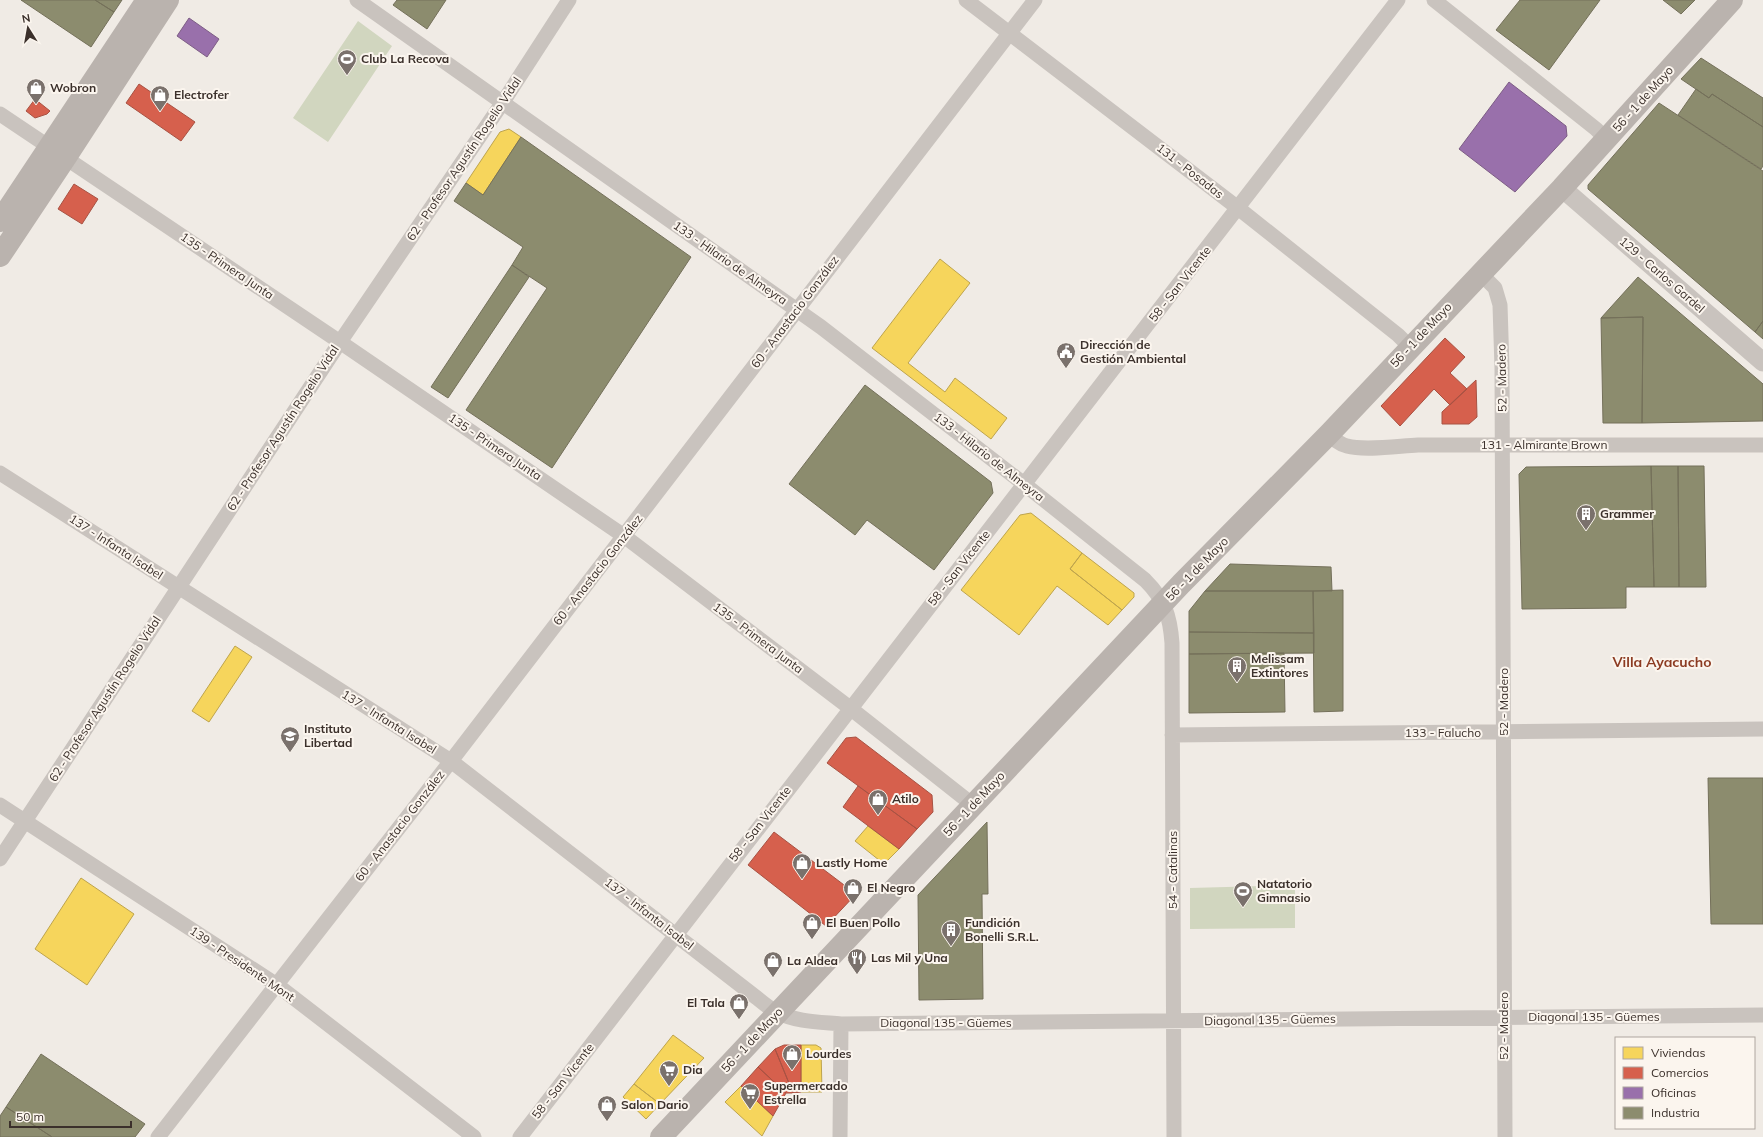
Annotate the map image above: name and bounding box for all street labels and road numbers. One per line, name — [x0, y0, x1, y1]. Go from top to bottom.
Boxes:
street label: 56 - 1 de Mayo — [1609, 62, 1676, 135]
street label: 62 - Profesor Agustín Rogelio Vidal — [403, 74, 524, 243]
street label: 131 - Posadas — [1154, 140, 1227, 201]
street label: 133 - Hilario de Almeyra — [670, 218, 790, 308]
street label: 135 - Primera Junta — [178, 229, 277, 302]
street label: 129 - Carlos Gardel — [1617, 233, 1708, 316]
street label: 58 - San Vicente — [1145, 243, 1214, 325]
street label: 60 - Anastacio González — [748, 253, 842, 371]
street label: 56 - 1 de Mayo — [1387, 299, 1455, 370]
street label: 62 - Profesor Agustín Rogelio Vidal — [223, 342, 342, 513]
street label: 52 - Madero — [1493, 344, 1510, 412]
street label: 133 - Hilario de Almeyra — [931, 409, 1047, 504]
street label: 135 - Primera Junta — [446, 410, 545, 483]
street label: 131 - Almirante Brown — [1480, 437, 1608, 452]
street label: 137 - Infanta Isabel — [67, 511, 166, 582]
street label: 60 - Anastacio González — [550, 511, 646, 628]
street label: 58 - San Vicente — [924, 527, 993, 609]
street label: 56 - 1 de Mayo — [1162, 533, 1231, 604]
street label: 135 - Primera Junta — [710, 599, 806, 676]
street label: 62 - Profesor Agustín Rogelio Vidal — [45, 613, 164, 784]
street label: 52 - Madero — [1496, 668, 1511, 736]
street label: 137 - Infanta Isabel — [339, 686, 439, 757]
street label: 133 - Falucho — [1405, 725, 1481, 740]
street label: 60 - Anastacio González — [352, 767, 448, 884]
street label: 56 - 1 de Mayo — [940, 768, 1008, 839]
street label: 58 - San Vicente — [725, 783, 794, 865]
street label: 54 - Catalinas — [1165, 831, 1180, 909]
street label: 137 - Infanta Isabel — [602, 874, 697, 953]
street label: 139 - Presidente Mont — [187, 923, 298, 1004]
street label: 52 - Madero — [1496, 992, 1511, 1060]
street label: 56 - 1 de Mayo — [718, 1004, 786, 1075]
street label: Diagonal 135 - Güemes — [1528, 1009, 1660, 1024]
street label: Diagonal 135 - Güemes — [1204, 1011, 1336, 1028]
street label: Diagonal 135 - Güemes — [880, 1015, 1012, 1030]
street label: 58 - San Vicente — [528, 1040, 597, 1122]

